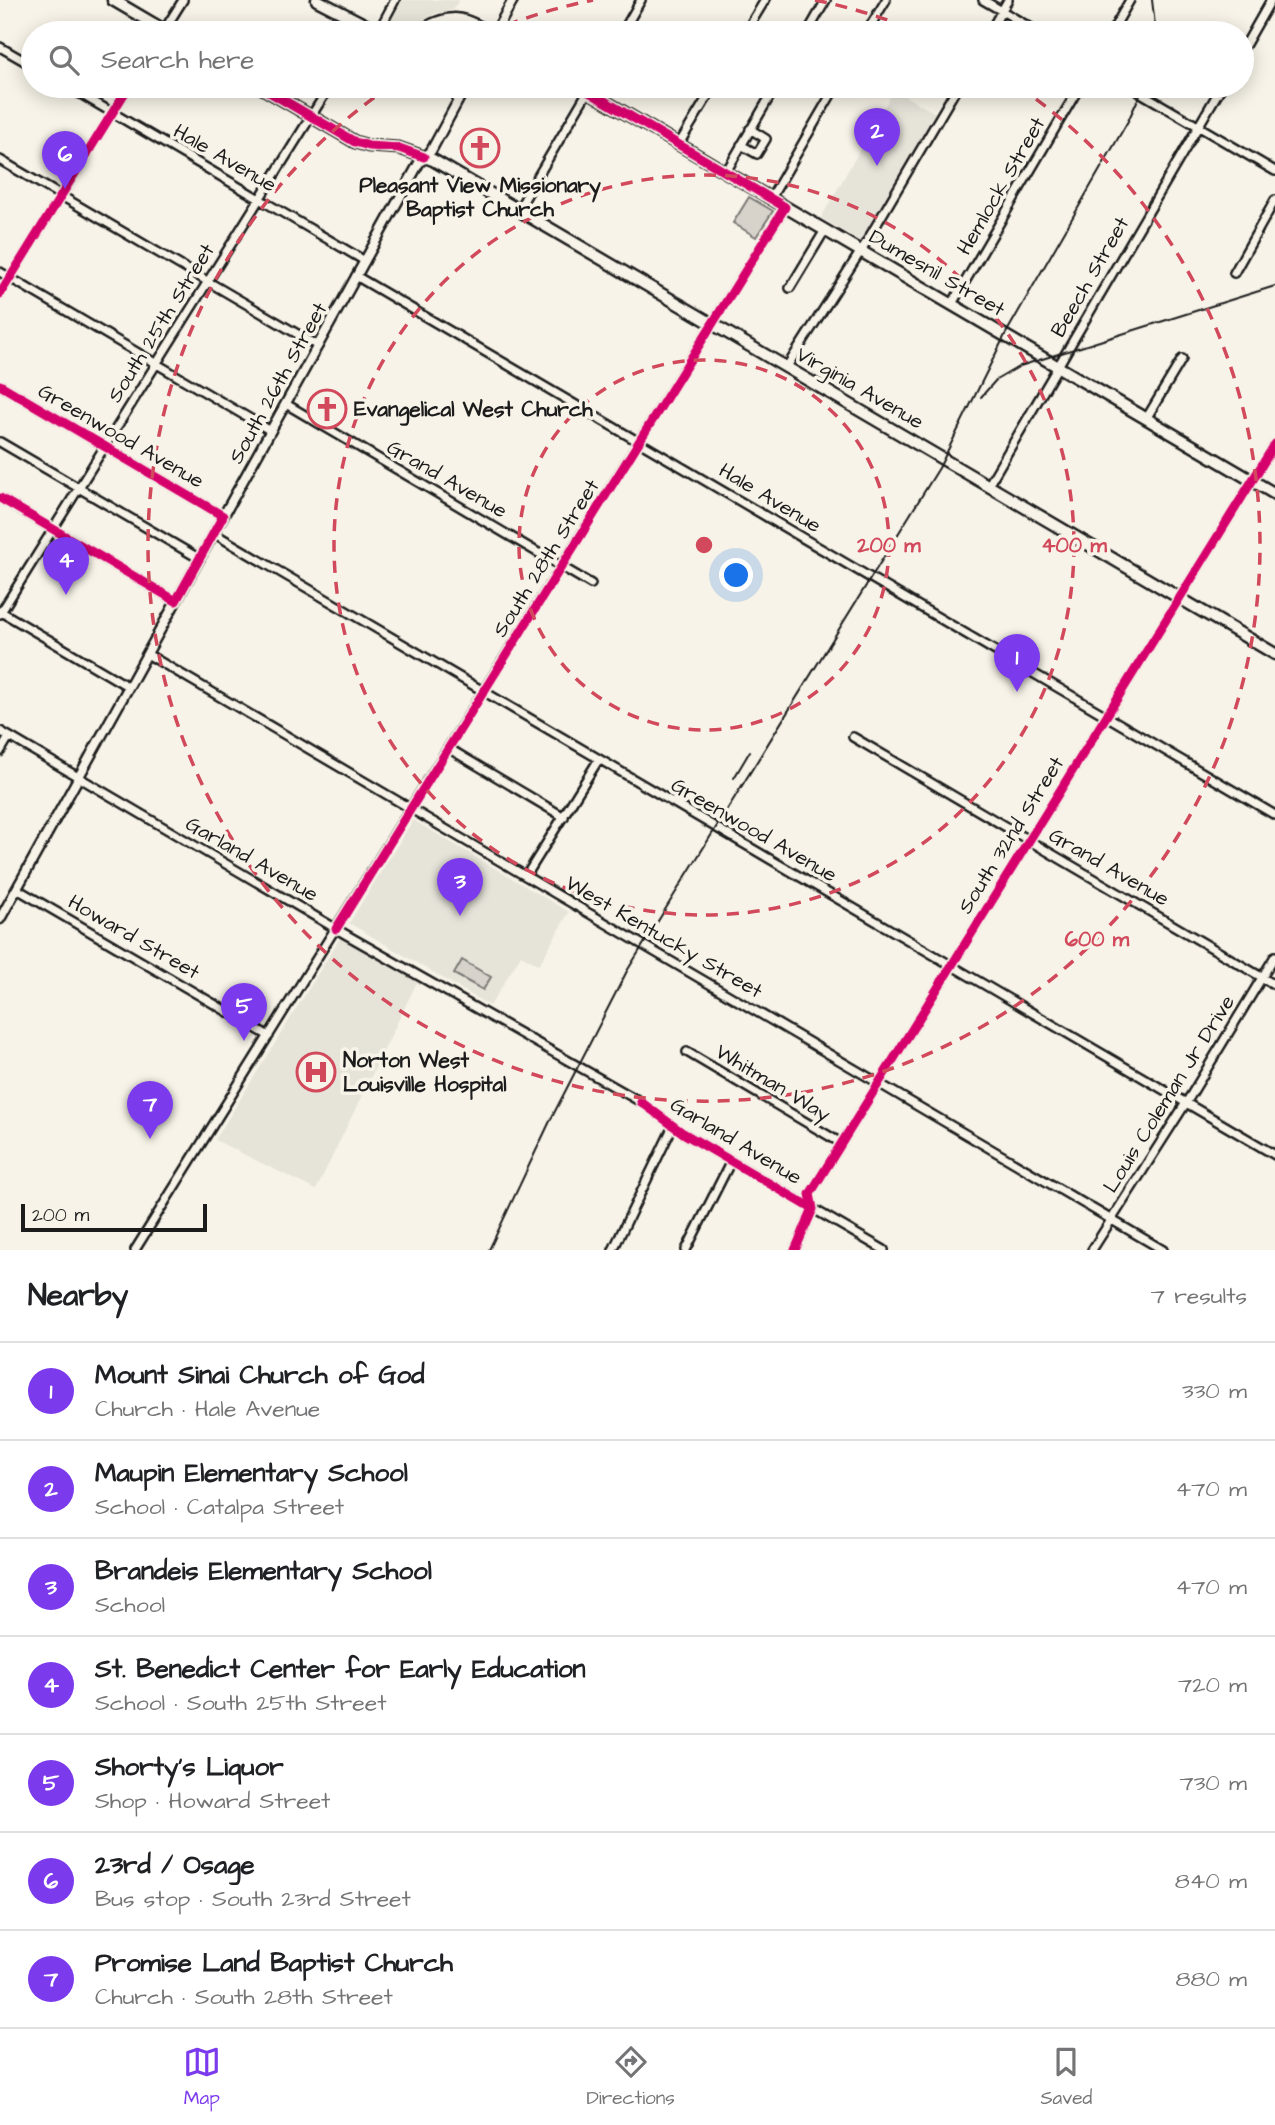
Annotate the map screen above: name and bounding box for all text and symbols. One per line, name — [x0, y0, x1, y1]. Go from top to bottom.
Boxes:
search box — [21, 21, 1254, 98]
icon: search — [45, 41, 83, 79]
text: Search here — [101, 42, 254, 78]
pin: 2 — [854, 108, 900, 166]
street label: Hemlock Street — [950, 111, 1053, 260]
street label: Hale Avenue — [168, 117, 282, 199]
church icon: Pleasant View Missionary Baptist Church — [459, 127, 501, 169]
pin: 6 — [42, 131, 88, 189]
place label: Pleasant View Missionary Baptist Church — [359, 171, 601, 225]
street label: Beech Street — [1044, 211, 1136, 343]
street label: Dumesnil Street — [864, 222, 1011, 324]
street label: South 25th Street — [100, 238, 222, 408]
street label: South 26th Street — [222, 297, 335, 469]
street label: Virginia Avenue — [790, 340, 929, 438]
street label: Greenwood Avenue — [33, 377, 209, 495]
church icon: Evangelical West Church — [306, 388, 348, 430]
place label: Evangelical West Church — [354, 395, 593, 426]
street label: Grand Avenue — [381, 433, 513, 525]
street label: Hale Avenue — [713, 456, 827, 540]
street label: South 28th Street — [486, 473, 607, 642]
text: 200 m — [856, 531, 921, 560]
text: 400 m — [1041, 531, 1107, 560]
centre of rings — [692, 533, 716, 557]
pin: 4 — [43, 537, 89, 595]
your location — [719, 558, 753, 592]
pin: 1 — [994, 634, 1040, 692]
street label: South 32nd Street — [951, 750, 1071, 919]
street label: Greenwood Avenue — [666, 771, 842, 889]
street label: Garland Avenue — [180, 809, 324, 909]
street label: Grand Avenue — [1043, 821, 1175, 913]
pin: 3 — [437, 858, 483, 916]
street label: West Kentucky Street — [559, 869, 768, 1007]
street label: Howard Street — [63, 888, 206, 987]
text: 600 m — [1065, 925, 1130, 954]
pin: 5 — [221, 983, 267, 1041]
street label: Louis Coleman Jr Drive — [1096, 990, 1242, 1198]
street label: Whitman Way — [709, 1037, 836, 1131]
place label: Norton West Louisville Hospital — [343, 1046, 507, 1100]
hospital icon: Norton West Louisville Hospital — [295, 1051, 337, 1093]
pin: 7 — [127, 1081, 173, 1139]
street label: Garland Avenue — [665, 1090, 807, 1192]
scale bar — [21, 1201, 206, 1233]
text: 200 m — [32, 1202, 89, 1229]
text: Nearby — [28, 1275, 128, 1317]
text: 7 results — [1151, 1280, 1247, 1312]
text: Mount Sinai Church of God — [95, 1357, 424, 1393]
text: 1 — [50, 1375, 52, 1407]
text: 330 m — [1182, 1375, 1247, 1407]
text: Church · Hale Avenue — [95, 1393, 320, 1425]
text: Maupin Elementary School — [95, 1455, 408, 1491]
text: 2 — [44, 1473, 58, 1505]
text: 470 m — [1176, 1473, 1247, 1505]
text: School · Catalpa Street — [95, 1491, 344, 1523]
text: Brandeis Elementary School — [95, 1553, 432, 1589]
text: 3 — [45, 1571, 57, 1603]
text: 470 m — [1176, 1571, 1247, 1603]
text: School — [95, 1589, 165, 1621]
text: St. Benedict Center for Early Education — [95, 1651, 586, 1687]
text: 4 — [43, 1669, 59, 1701]
text: 720 m — [1178, 1669, 1247, 1701]
text: School · South 25th Street — [95, 1687, 386, 1719]
text: Shorty's Liquor — [95, 1749, 283, 1785]
text: 5 — [43, 1767, 59, 1799]
text: 730 m — [1180, 1767, 1247, 1799]
text: Shop · Howard Street — [95, 1785, 330, 1817]
text: 23rd / Osage — [95, 1847, 255, 1883]
text: 6 — [44, 1865, 58, 1897]
text: 840 m — [1175, 1865, 1247, 1897]
text: Bus stop · South 23rd Street — [95, 1883, 411, 1915]
text: Promise Land Baptist Church — [95, 1945, 453, 1981]
text: 7 — [44, 1963, 58, 1995]
text: 880 m — [1176, 1963, 1247, 1995]
text: Church · South 28th Street — [95, 1981, 393, 2013]
tab: Map — [183, 2043, 221, 2112]
tab: Directions — [586, 2043, 675, 2112]
tab: Saved — [1040, 2043, 1092, 2112]

